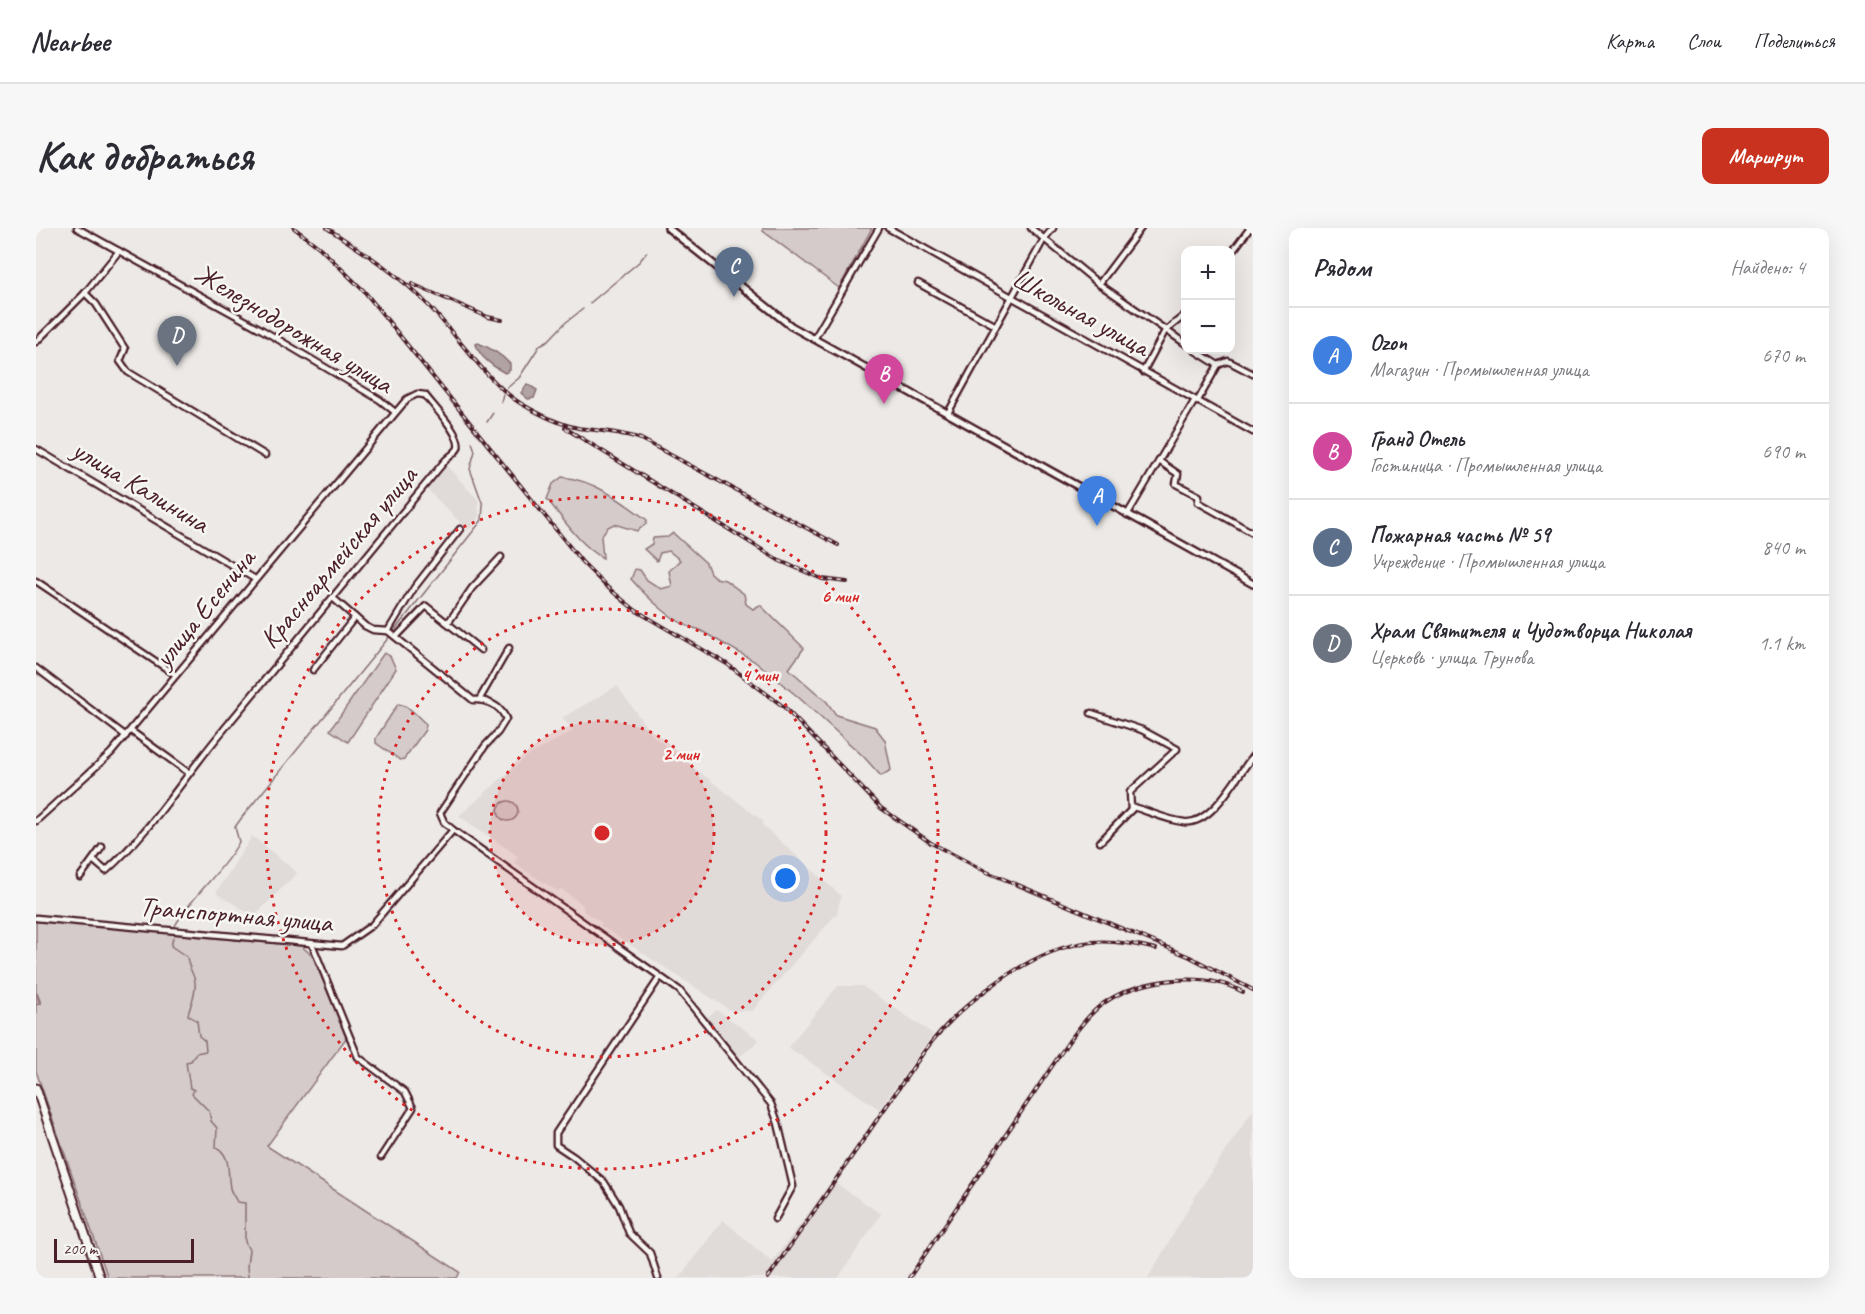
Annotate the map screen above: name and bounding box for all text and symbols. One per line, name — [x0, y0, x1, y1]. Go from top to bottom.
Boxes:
text: Nearbee — [30, 24, 110, 59]
text: Карта — [1606, 28, 1654, 54]
text: Слои — [1687, 28, 1721, 54]
text: Поделиться — [1754, 28, 1835, 54]
button: Маршрут — [1702, 128, 1829, 184]
text: Как добраться — [36, 130, 253, 183]
map controls — [1181, 246, 1235, 354]
button: + — [1181, 246, 1235, 300]
pin: C — [714, 248, 754, 297]
text: Рядом — [1313, 251, 1371, 284]
street label: Железнодорожная улица — [188, 255, 401, 402]
text: Найдено: 4 — [1730, 255, 1805, 280]
street label: Школьная улица — [1006, 260, 1158, 365]
button: − — [1181, 300, 1235, 354]
pin: D — [158, 316, 196, 366]
text: Ozon — [1370, 329, 1407, 357]
text: A — [1327, 343, 1338, 368]
text: 670 m — [1762, 343, 1805, 368]
pin: B — [864, 354, 904, 404]
text: Магазин · Промышленная улица — [1370, 357, 1589, 382]
text: Гранд Отель — [1370, 425, 1464, 453]
street label: улица Калинина — [65, 431, 217, 541]
text: B — [1327, 439, 1338, 464]
text: 690 m — [1762, 439, 1805, 464]
text: Гостиница · Промышленная улица — [1370, 453, 1602, 478]
street label: Красноармейская улица — [252, 457, 426, 655]
pin: A — [1078, 476, 1116, 526]
text: Пожарная часть № 59 — [1370, 521, 1550, 549]
text: C — [1328, 535, 1337, 560]
text: 840 m — [1762, 535, 1805, 560]
street label: улица Есенина — [144, 540, 264, 676]
text: Учреждение · Промышленная улица — [1370, 549, 1605, 574]
text: 6 мин — [822, 585, 859, 607]
text: Храм Святителя и Чудотворца Николая — [1370, 617, 1691, 645]
text: D — [1327, 631, 1338, 656]
text: 1.1 km — [1759, 631, 1805, 656]
text: Церковь · улица Трунова — [1370, 645, 1534, 670]
text: 4 мин — [742, 664, 779, 686]
text: 2 мин — [663, 743, 700, 765]
centre of rings — [592, 823, 612, 843]
your location — [771, 864, 800, 893]
street label: Транспортная улица — [138, 888, 336, 940]
scale bar — [54, 1236, 194, 1264]
text: 200 m — [63, 1239, 97, 1259]

